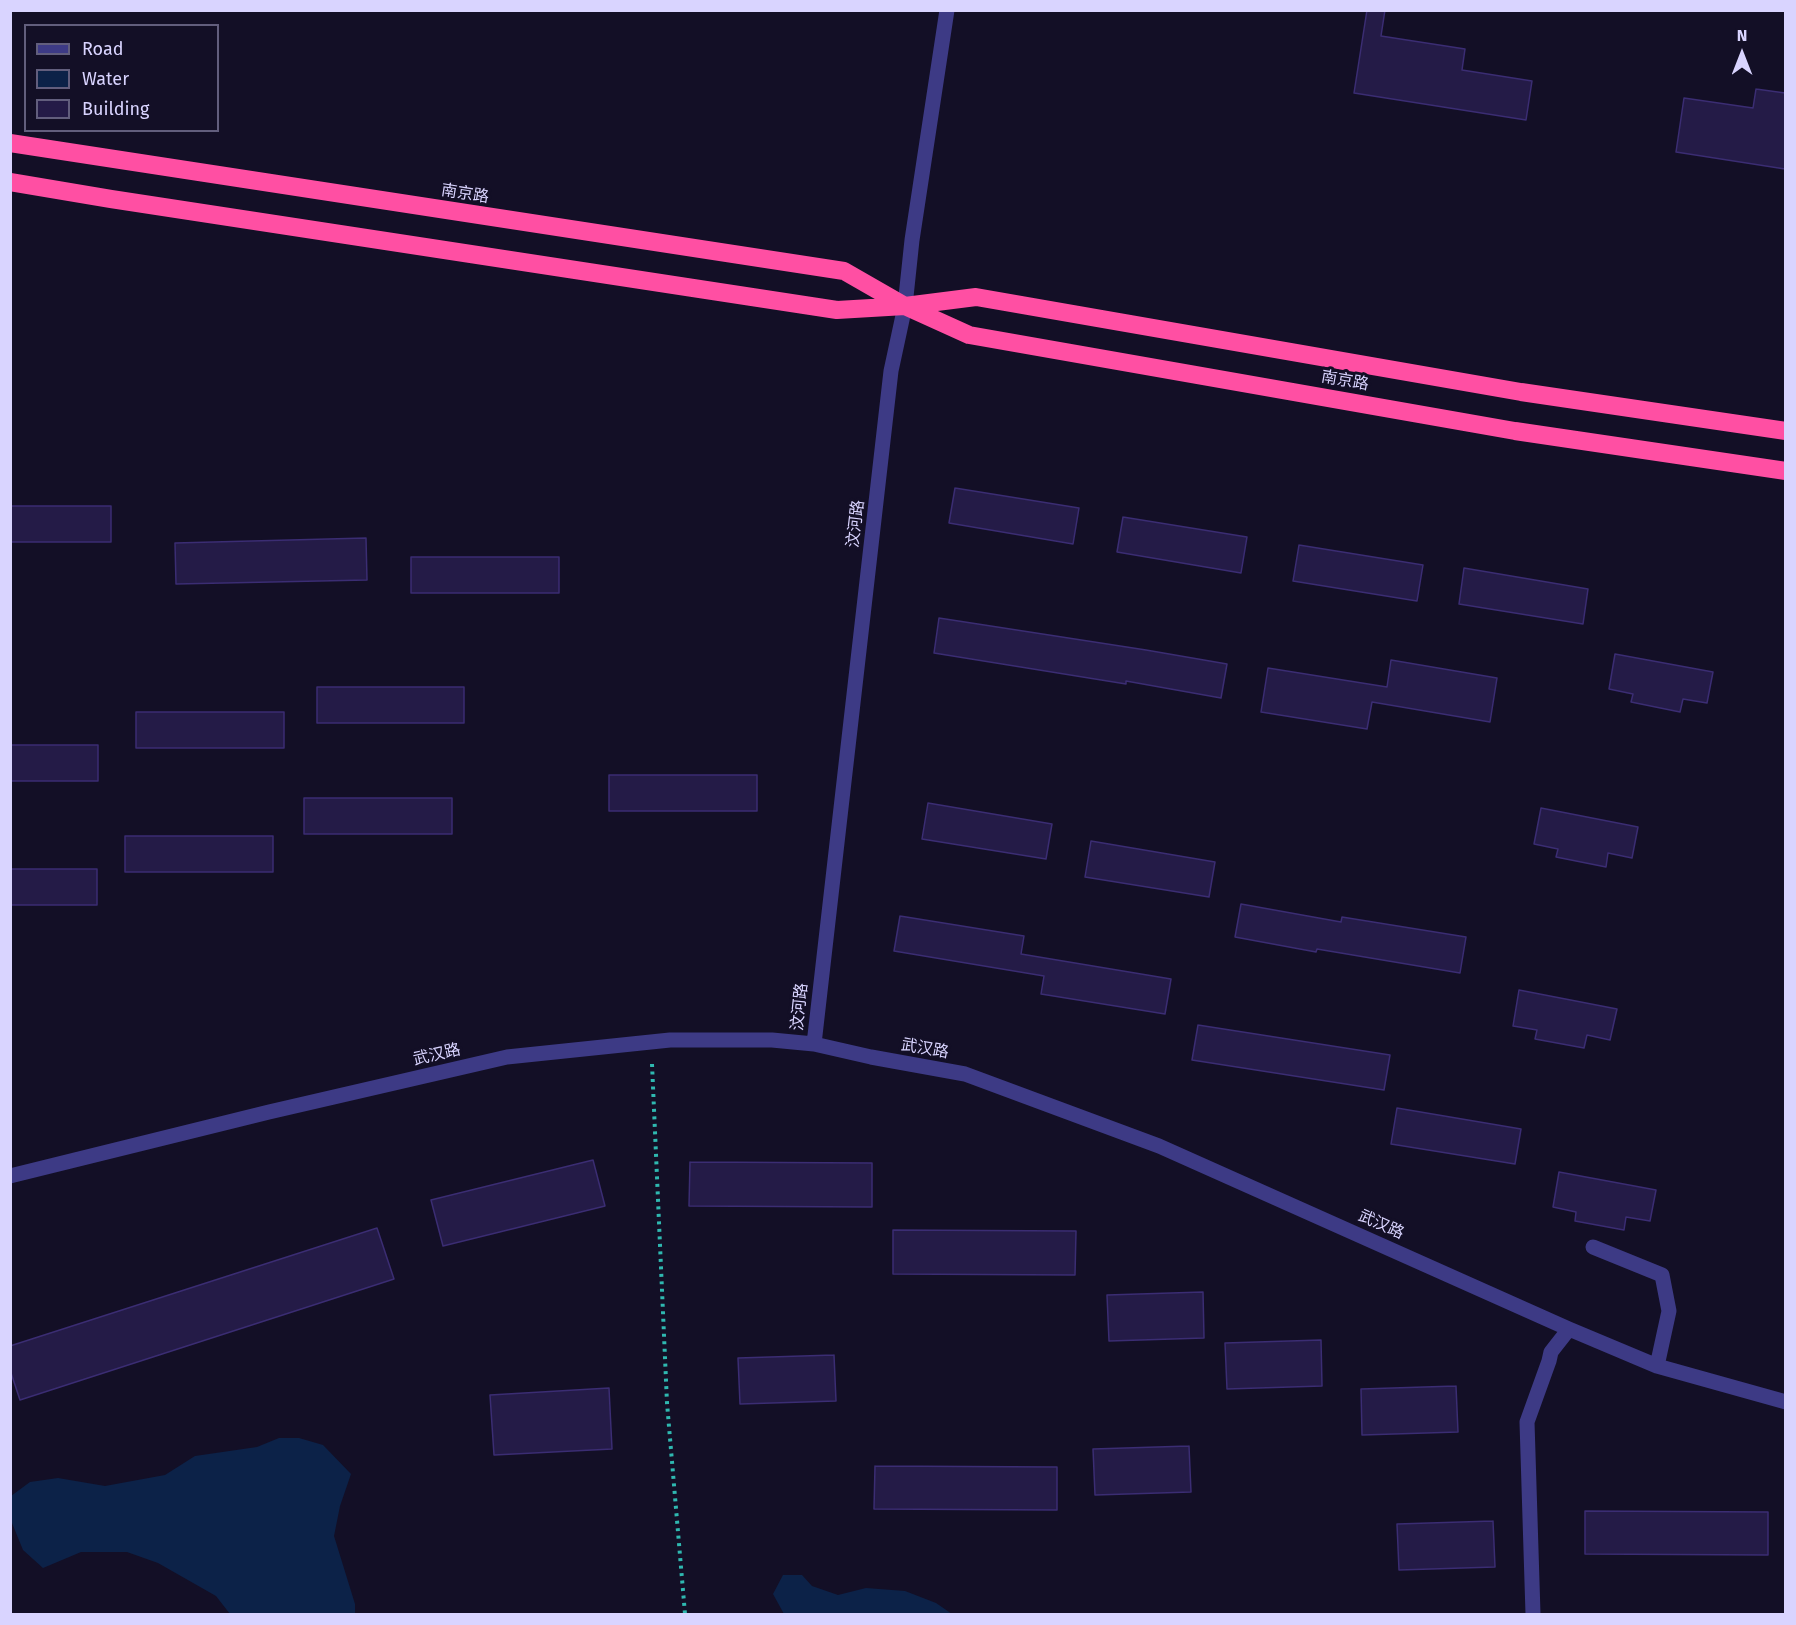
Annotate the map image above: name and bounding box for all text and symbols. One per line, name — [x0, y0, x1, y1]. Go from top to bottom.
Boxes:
legend — [24, 24, 219, 132]
north arrow — [1712, 24, 1772, 84]
text: N — [1737, 26, 1747, 45]
text: Road — [82, 38, 124, 60]
text: Water — [82, 68, 129, 90]
text: Building — [82, 98, 149, 120]
street label: 南京路 — [440, 181, 490, 207]
street label: 南京路 — [1320, 367, 1370, 395]
street label: 汶河路 — [844, 499, 868, 549]
street label: 汶河路 — [788, 982, 812, 1032]
street label: 武汉路 — [900, 1035, 950, 1063]
street label: 武汉路 — [411, 1040, 463, 1070]
street label: 武汉路 — [1355, 1206, 1407, 1244]

